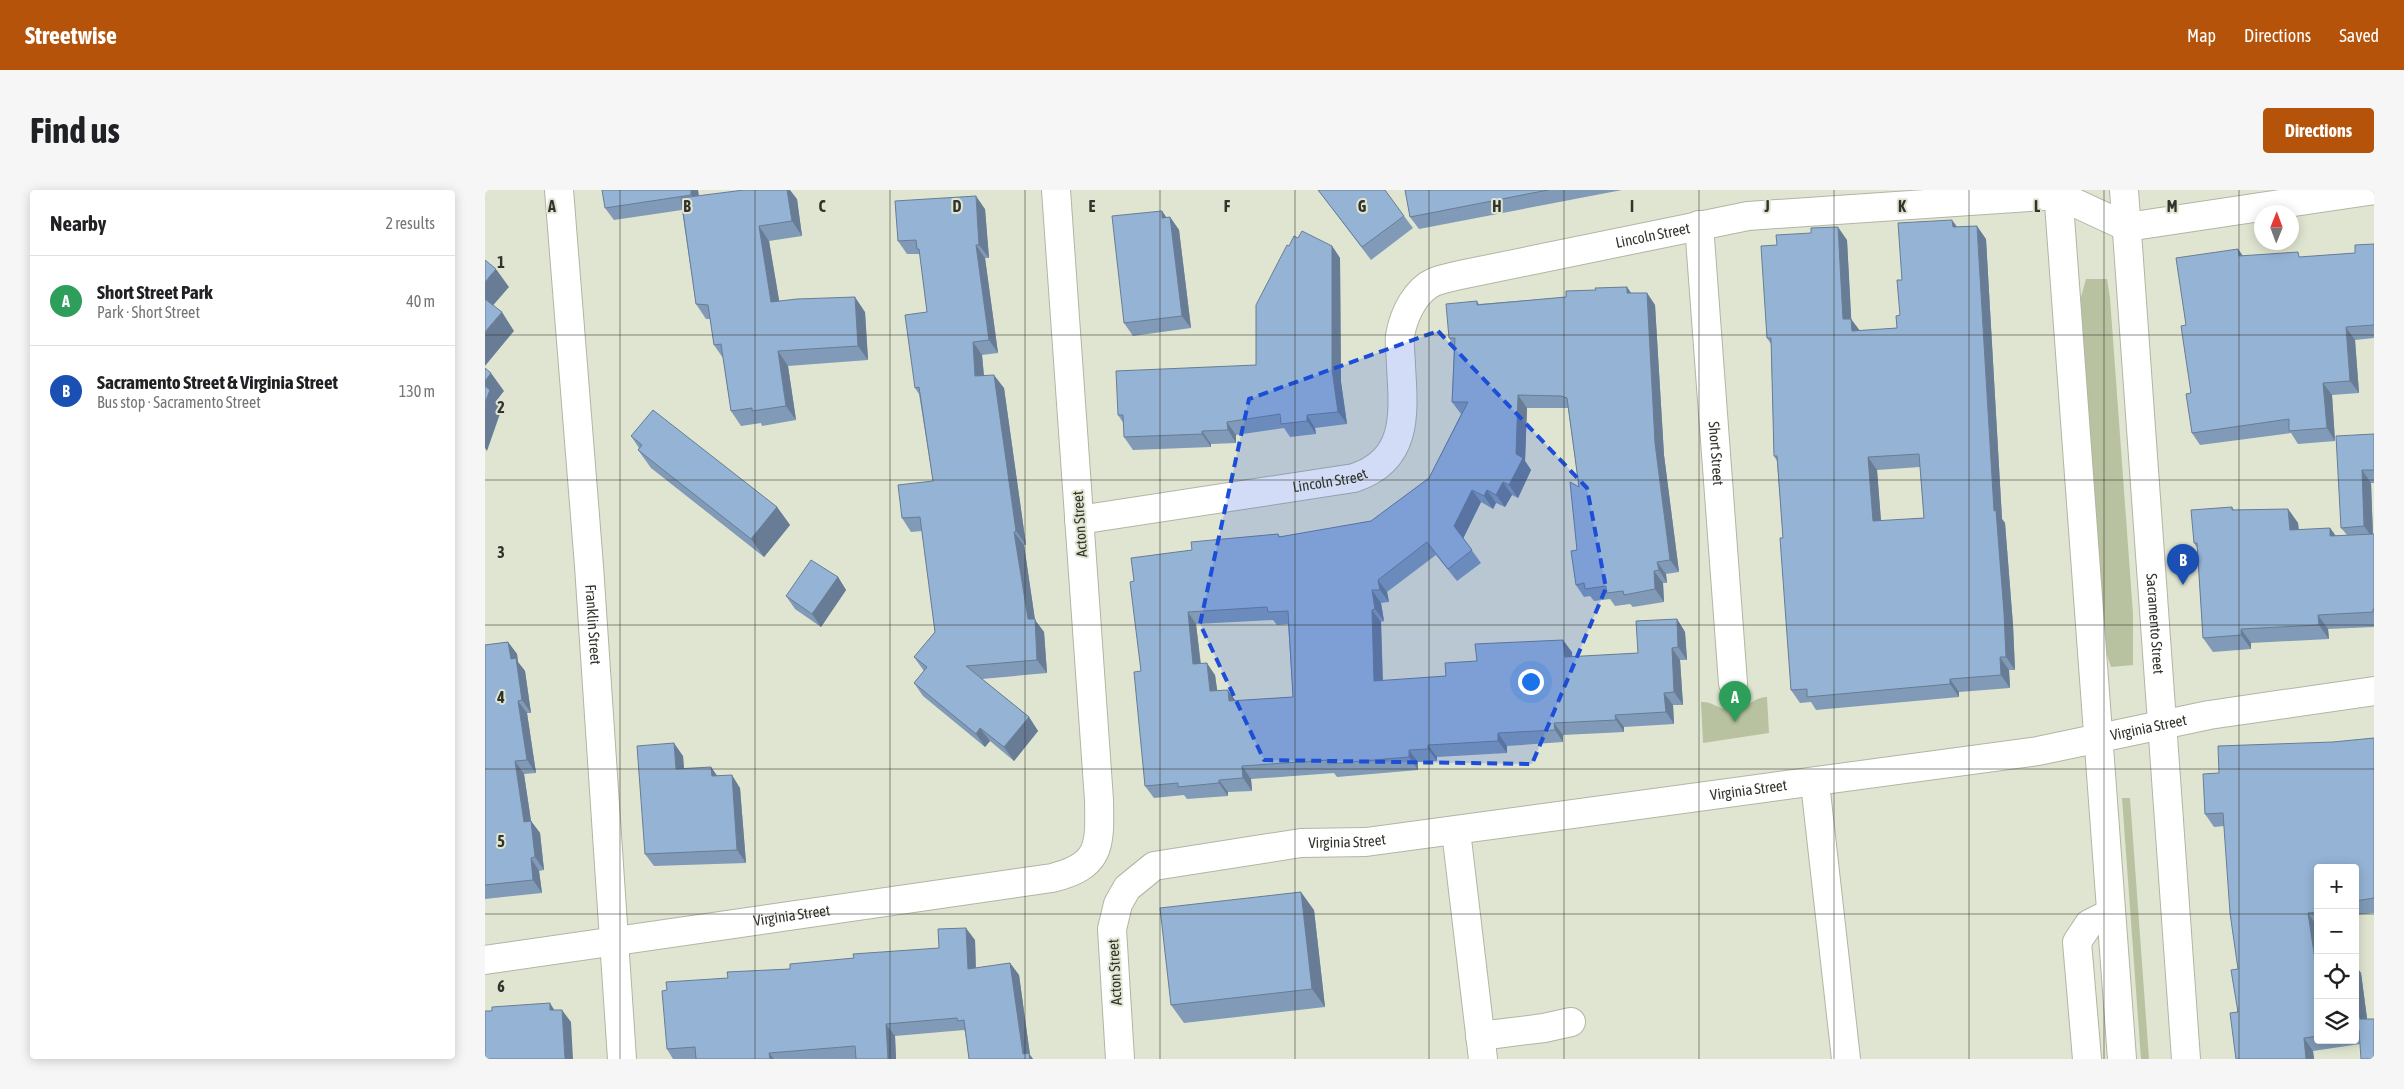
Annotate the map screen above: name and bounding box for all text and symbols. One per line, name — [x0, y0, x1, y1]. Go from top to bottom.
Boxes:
text: Streetwise — [25, 22, 117, 49]
text: Map — [2187, 25, 2216, 46]
text: Directions — [2244, 25, 2311, 46]
text: Saved — [2339, 25, 2379, 46]
button: Directions — [2263, 108, 2374, 153]
text: Find us — [30, 110, 120, 150]
text: A — [547, 197, 556, 215]
text: B — [683, 197, 691, 215]
text: C — [818, 197, 826, 215]
text: D — [953, 197, 962, 215]
text: E — [1089, 197, 1096, 215]
text: F — [1224, 197, 1231, 215]
text: G — [1358, 197, 1367, 215]
text: H — [1492, 197, 1502, 215]
text: I — [1630, 197, 1634, 215]
text: J — [1763, 197, 1770, 215]
text: K — [1898, 197, 1906, 215]
text: L — [2034, 197, 2041, 215]
text: M — [2167, 197, 2177, 215]
north arrow — [2254, 205, 2299, 250]
text: Nearby — [50, 211, 106, 235]
text: 2 results — [385, 214, 435, 232]
street label: Lincoln Street — [1614, 219, 1691, 251]
text: 1 — [497, 253, 505, 271]
text: Short Street Park — [97, 281, 213, 303]
text: A — [62, 292, 70, 310]
text: 40 m — [406, 292, 435, 310]
text: Park · Short Street — [97, 303, 200, 321]
text: Sacramento Street & Virginia Street — [97, 371, 338, 393]
text: B — [62, 382, 70, 400]
text: 130 m — [399, 382, 435, 400]
text: Bus stop · Sacramento Street — [97, 393, 261, 411]
text: 2 — [497, 398, 505, 416]
street label: Short Street — [1706, 421, 1727, 486]
street label: Lincoln Street — [1291, 465, 1370, 495]
street label: Acton Street — [1069, 490, 1090, 558]
text: 3 — [497, 543, 505, 561]
pin: B — [2167, 544, 2199, 585]
street label: Sacramento Street — [2143, 573, 2168, 675]
street label: Franklin Street — [582, 584, 605, 665]
your location — [1518, 669, 1544, 695]
pin: A — [1719, 681, 1751, 722]
text: 4 — [496, 688, 505, 706]
street label: Virginia Street — [2109, 711, 2188, 744]
street label: Virginia Street — [1709, 776, 1788, 803]
street label: Virginia Street — [1308, 830, 1387, 851]
text: 5 — [497, 832, 505, 850]
map controls — [2314, 864, 2359, 1044]
button: + — [2314, 864, 2359, 909]
street label: Virginia Street — [752, 901, 831, 929]
button: − — [2314, 909, 2359, 954]
street label: Acton Street — [1104, 938, 1125, 1006]
button: locate — [2314, 954, 2359, 999]
text: 6 — [497, 977, 505, 995]
button: layers — [2314, 999, 2359, 1044]

